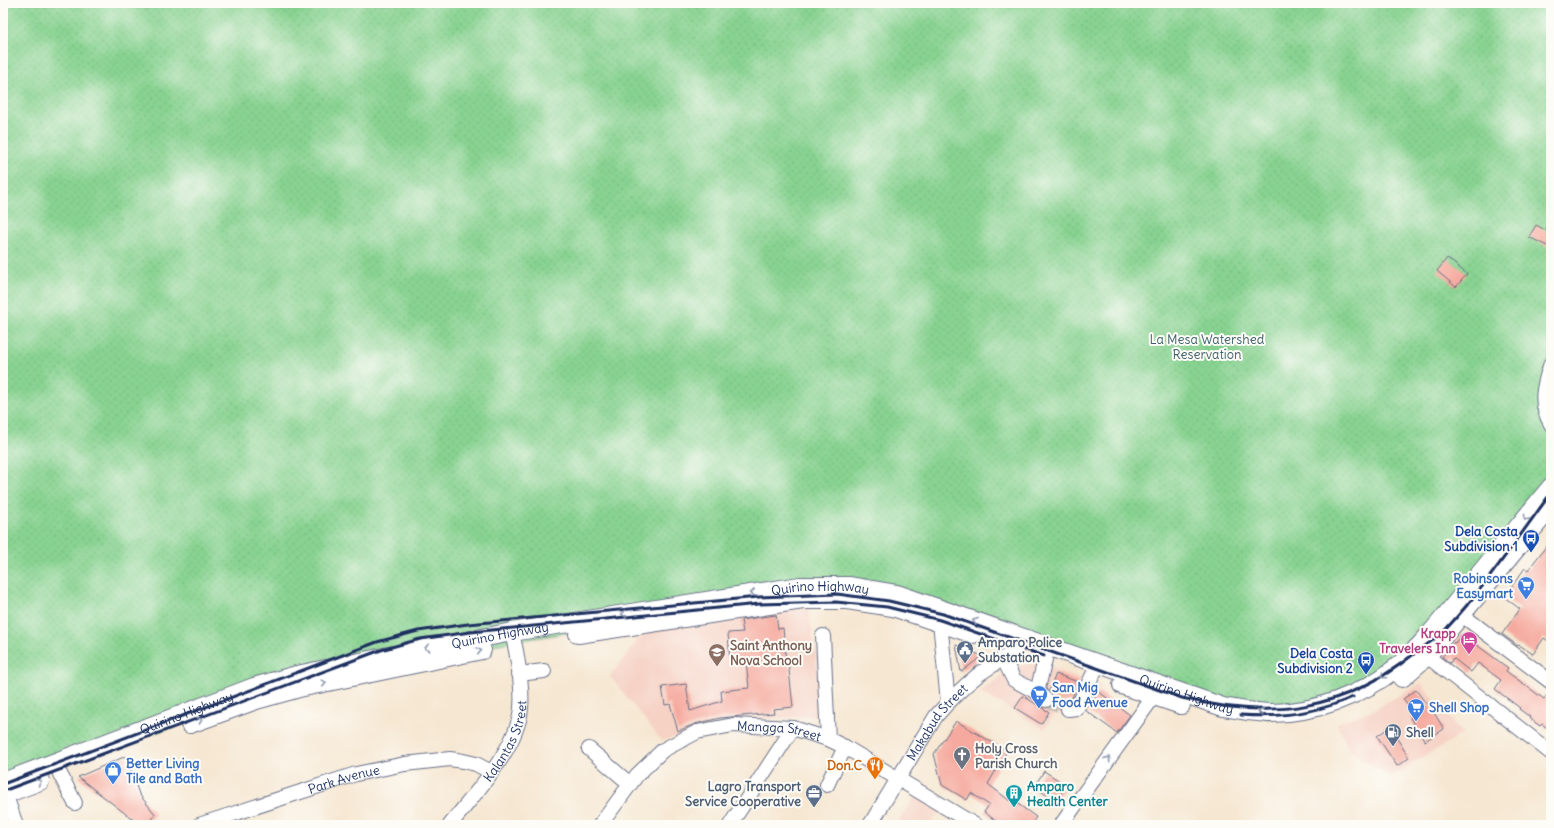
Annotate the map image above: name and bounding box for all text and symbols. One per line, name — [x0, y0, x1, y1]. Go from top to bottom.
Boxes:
park label: La Mesa Watershed Reservation — [1150, 331, 1265, 363]
one-way arrow — [1524, 513, 1531, 520]
place label: Dela Costa Subdivision 1 — [1444, 523, 1519, 555]
bus stop icon: Dela Costa Subdivision 1 — [1521, 528, 1541, 553]
place label: Robinsons Easymart — [1453, 570, 1514, 602]
supermarket icon: Robinsons Easymart — [1516, 575, 1536, 600]
street label: Quirino Highway — [770, 578, 870, 599]
one-way arrow — [750, 589, 756, 597]
one-way arrow — [621, 609, 627, 618]
street label: Quirino Highway — [450, 618, 550, 653]
one-way arrow — [971, 618, 978, 626]
place label: Krapp Travelers Inn — [1379, 625, 1457, 657]
hotel icon: Krapp Travelers Inn — [1459, 630, 1479, 655]
place label: Amparo Police Substation — [978, 634, 1062, 666]
place label: Saint Anthony Nova School — [730, 637, 812, 669]
public building icon: Amparo Police Substation — [955, 639, 975, 664]
school or university icon: Saint Anthony Nova School — [707, 642, 727, 667]
one-way arrow — [424, 644, 430, 652]
place label: Dela Costa Subdivision 2 — [1277, 645, 1354, 677]
one-way arrow — [476, 647, 482, 656]
bus stop icon: Dela Costa Subdivision 2 — [1356, 650, 1376, 675]
street label: Quirino Highway — [1137, 671, 1235, 718]
one-way arrow — [1381, 671, 1388, 678]
one-way arrow — [321, 679, 328, 687]
place label: San Mig Food Avenue — [1052, 679, 1128, 711]
street label: Makabud Street — [903, 680, 972, 764]
supermarket icon: San Mig Food Avenue — [1029, 684, 1049, 709]
street label: Quirino Highway — [137, 688, 236, 738]
supermarket icon: Shell Shop — [1406, 697, 1426, 722]
place label: Shell Shop — [1429, 699, 1490, 716]
street label: Kalantas Street — [480, 700, 530, 785]
one-way arrow — [1258, 708, 1264, 717]
one-way arrow — [197, 717, 204, 725]
street label: Mangga Street — [737, 717, 824, 746]
fuel station icon: Shell — [1383, 722, 1403, 747]
place label: Shell — [1406, 724, 1434, 741]
place label: Holy Cross Parish Church — [975, 740, 1058, 772]
church icon: Holy Cross Parish Church — [952, 745, 972, 770]
place label: Better Living Tile and Bath — [126, 755, 203, 787]
restaurant icon: Don.C — [865, 755, 885, 780]
place label: Don.C — [827, 757, 862, 774]
one-way arrow — [1103, 757, 1110, 764]
shop icon: Better Living Tile and Bath — [103, 760, 123, 785]
street label: Park Avenue — [306, 761, 381, 798]
one-way arrow — [36, 778, 43, 786]
place label: Lagro Transport Service Cooperative — [685, 778, 802, 810]
place label: Amparo Health Center — [1027, 778, 1108, 810]
office icon: Lagro Transport Service Cooperative — [804, 783, 824, 808]
building icon: Amparo Health Center — [1004, 783, 1024, 808]

